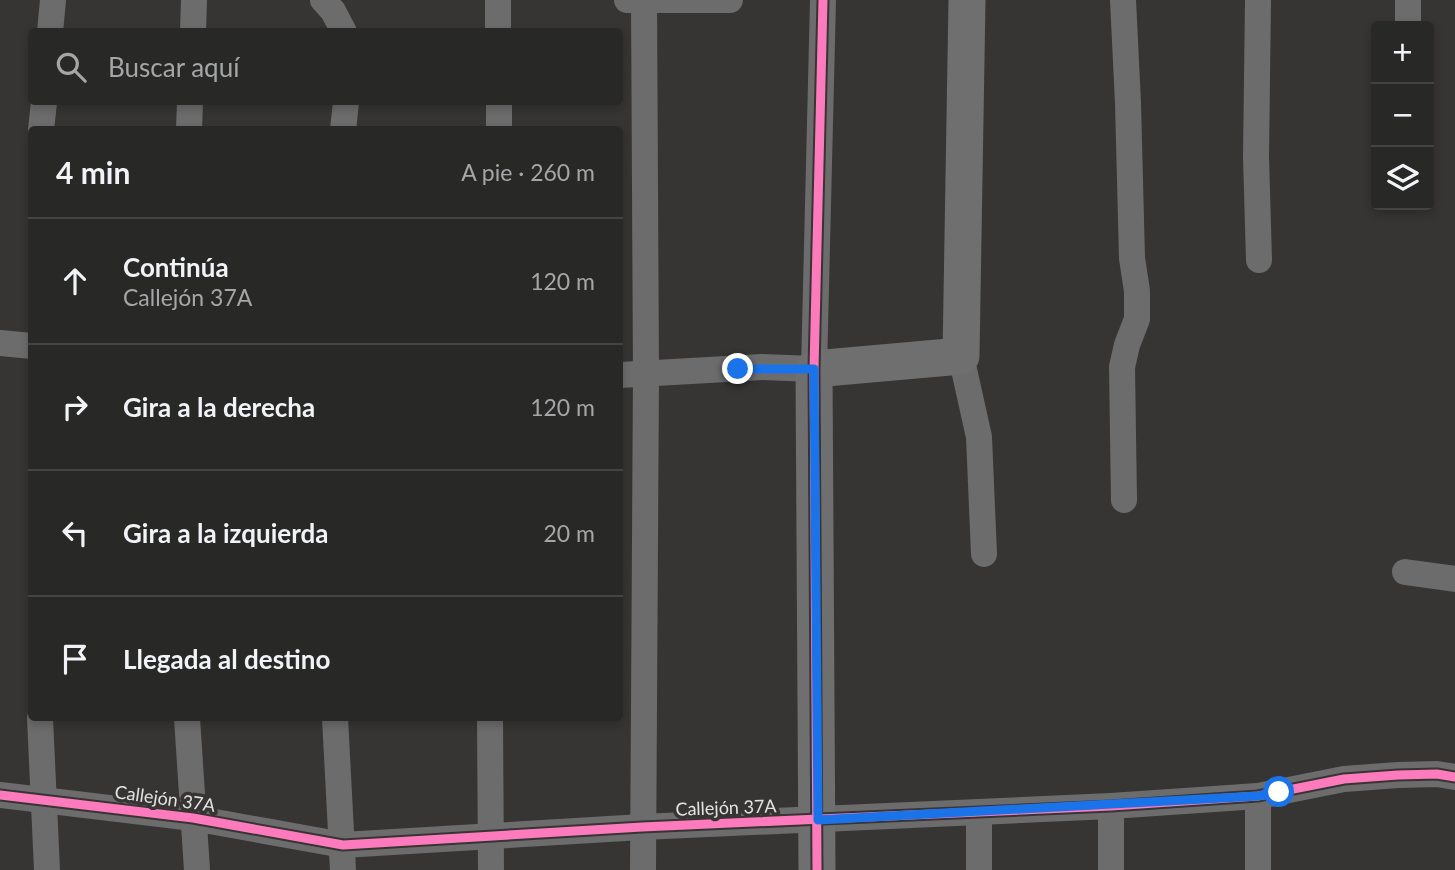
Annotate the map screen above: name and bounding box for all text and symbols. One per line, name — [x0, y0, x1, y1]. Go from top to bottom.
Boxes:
map controls — [1371, 21, 1434, 210]
button: + — [1371, 21, 1434, 84]
search box — [28, 28, 623, 105]
icon: search — [52, 48, 90, 86]
text: Buscar aquí — [108, 51, 239, 83]
button: − — [1371, 84, 1434, 147]
button: layers — [1371, 147, 1434, 210]
text: 4 min — [56, 154, 130, 190]
text: A pie · 260 m — [461, 158, 595, 186]
text: Continúa — [123, 251, 229, 283]
icon: ahead — [56, 262, 94, 300]
text: 120 m — [530, 267, 595, 295]
text: Callejón 37A — [123, 283, 252, 311]
route end — [722, 353, 753, 384]
icon: right — [56, 388, 94, 426]
text: Gira a la derecha — [123, 391, 315, 423]
text: 120 m — [530, 393, 595, 421]
icon: left — [56, 514, 94, 552]
text: Gira a la izquierda — [123, 517, 329, 549]
text: 20 m — [544, 519, 595, 547]
icon: arrive — [56, 640, 94, 678]
text: Llegada al destino — [123, 643, 330, 675]
route start — [1263, 776, 1294, 807]
street label: Callejón 37A — [113, 780, 218, 816]
street label: Callejón 37A — [675, 794, 778, 820]

